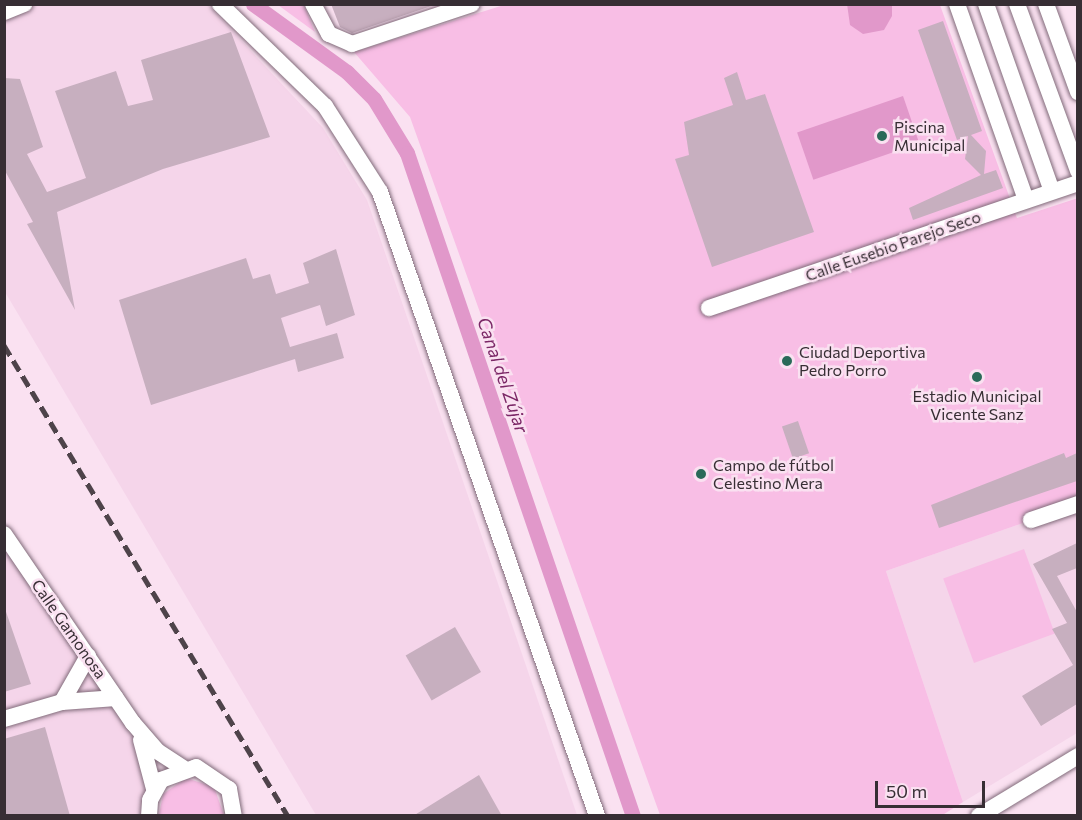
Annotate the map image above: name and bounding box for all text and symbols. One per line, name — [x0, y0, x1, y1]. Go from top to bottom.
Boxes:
place label: Piscina Municipal — [894, 117, 965, 155]
marker: Piscina Municipal — [875, 129, 889, 143]
street label: Calle Eusebio Parejo Seco — [803, 207, 983, 285]
water label: Canal del Zújar — [473, 314, 533, 436]
place label: Ciudad Deportiva Pedro Porro — [799, 342, 926, 380]
marker: Ciudad Deportiva Pedro Porro — [780, 354, 794, 368]
marker: Estadio Municipal Vicente Sanz — [970, 370, 984, 384]
place label: Estadio Municipal Vicente Sanz — [912, 386, 1042, 424]
place label: Campo de fútbol Celestino Mera — [713, 455, 834, 493]
marker: Campo de fútbol Celestino Mera — [694, 467, 708, 481]
street label: Calle Gamonosa — [28, 576, 110, 682]
scale bar — [878, 769, 988, 807]
text: 50 m — [886, 780, 927, 802]

